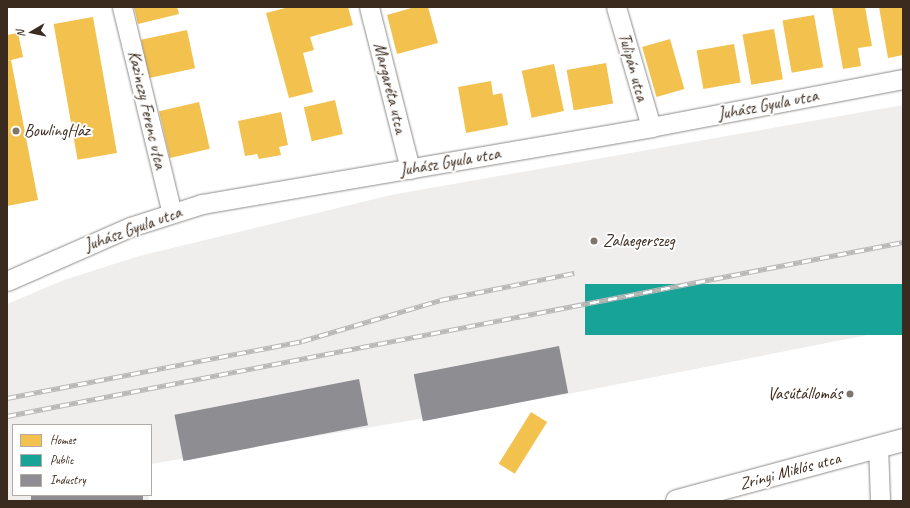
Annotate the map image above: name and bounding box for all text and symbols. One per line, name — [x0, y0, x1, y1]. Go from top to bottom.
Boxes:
north arrow — [12, 12, 52, 52]
text: N — [13, 29, 28, 38]
street label: Tulipán utca — [614, 31, 652, 103]
street label: Margaréta utca — [369, 41, 411, 135]
street label: Kazinczy Ferenc utca — [124, 49, 170, 171]
street label: Juhász Gyula utca — [717, 85, 819, 125]
place label: BowlingHáz — [24, 121, 90, 141]
marker: BowlingHáz — [11, 126, 21, 136]
street label: Juhász Gyula utca — [399, 143, 501, 181]
street label: Juhász Gyula utca — [82, 202, 184, 256]
place label: Zalaegerszeg — [603, 231, 675, 251]
marker: Zalaegerszeg — [588, 235, 600, 247]
place label: Vasútállomás — [767, 384, 842, 404]
marker: Vasútállomás — [845, 389, 855, 399]
legend — [12, 424, 152, 496]
text: Homes — [50, 432, 76, 448]
street label: Zrínyi Miklós utca — [737, 448, 843, 494]
text: Public — [50, 452, 74, 468]
text: Industry — [50, 472, 86, 488]

